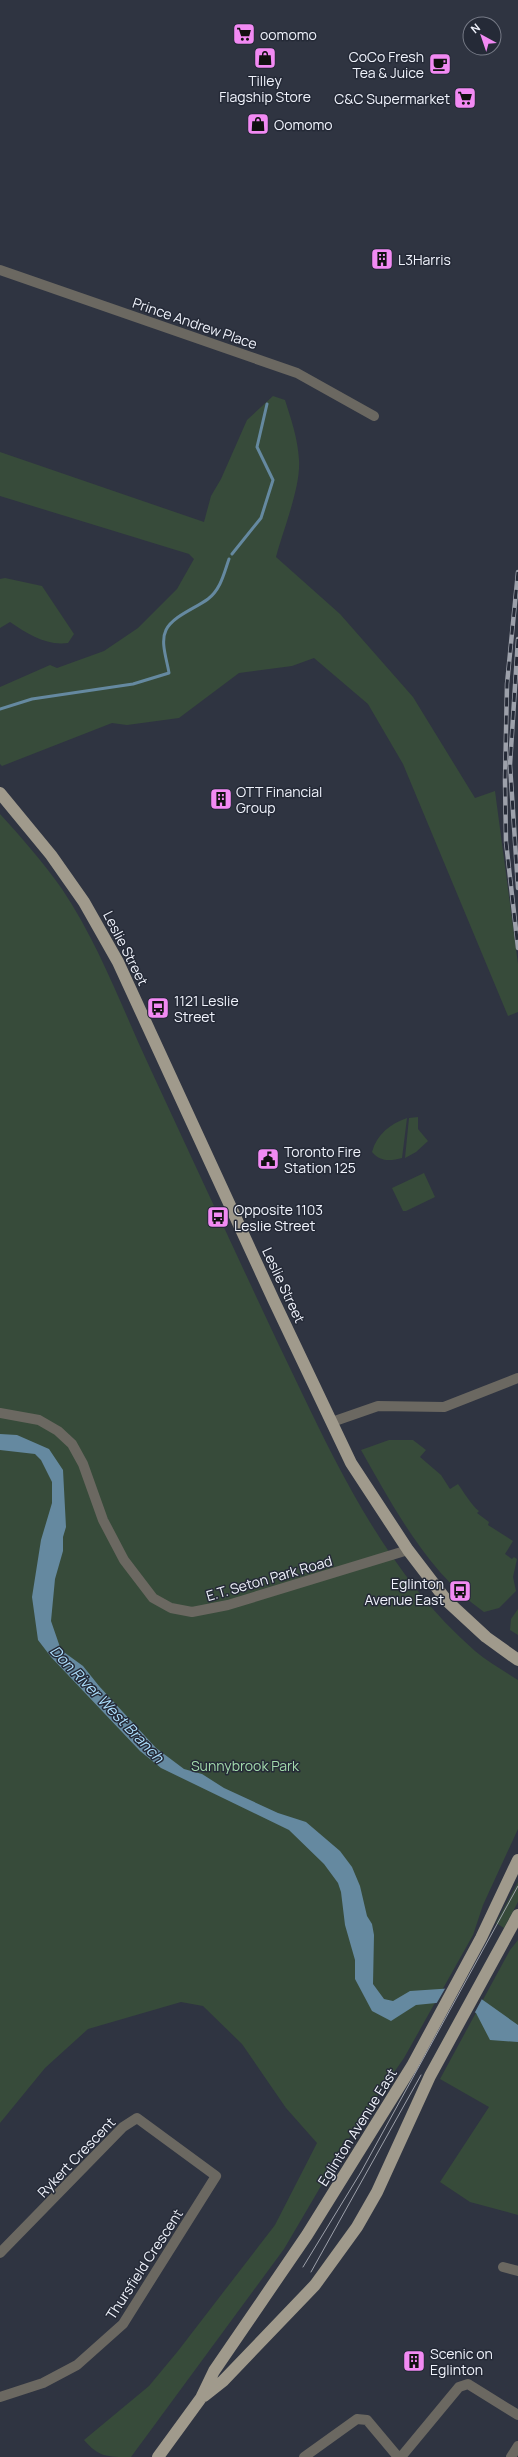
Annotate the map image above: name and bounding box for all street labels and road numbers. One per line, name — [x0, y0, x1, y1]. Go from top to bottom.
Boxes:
street label: Prince Andrew Place — [130, 293, 260, 353]
street label: Leslie Street — [99, 907, 153, 989]
street label: Leslie Street — [258, 1244, 310, 1326]
street label: E.T. Seton Park Road — [204, 1551, 334, 1605]
street label: Eglinton Avenue East — [313, 2064, 401, 2189]
street label: Rykert Crescent — [33, 2113, 119, 2201]
street label: Thursfield Crescent — [101, 2205, 187, 2323]

